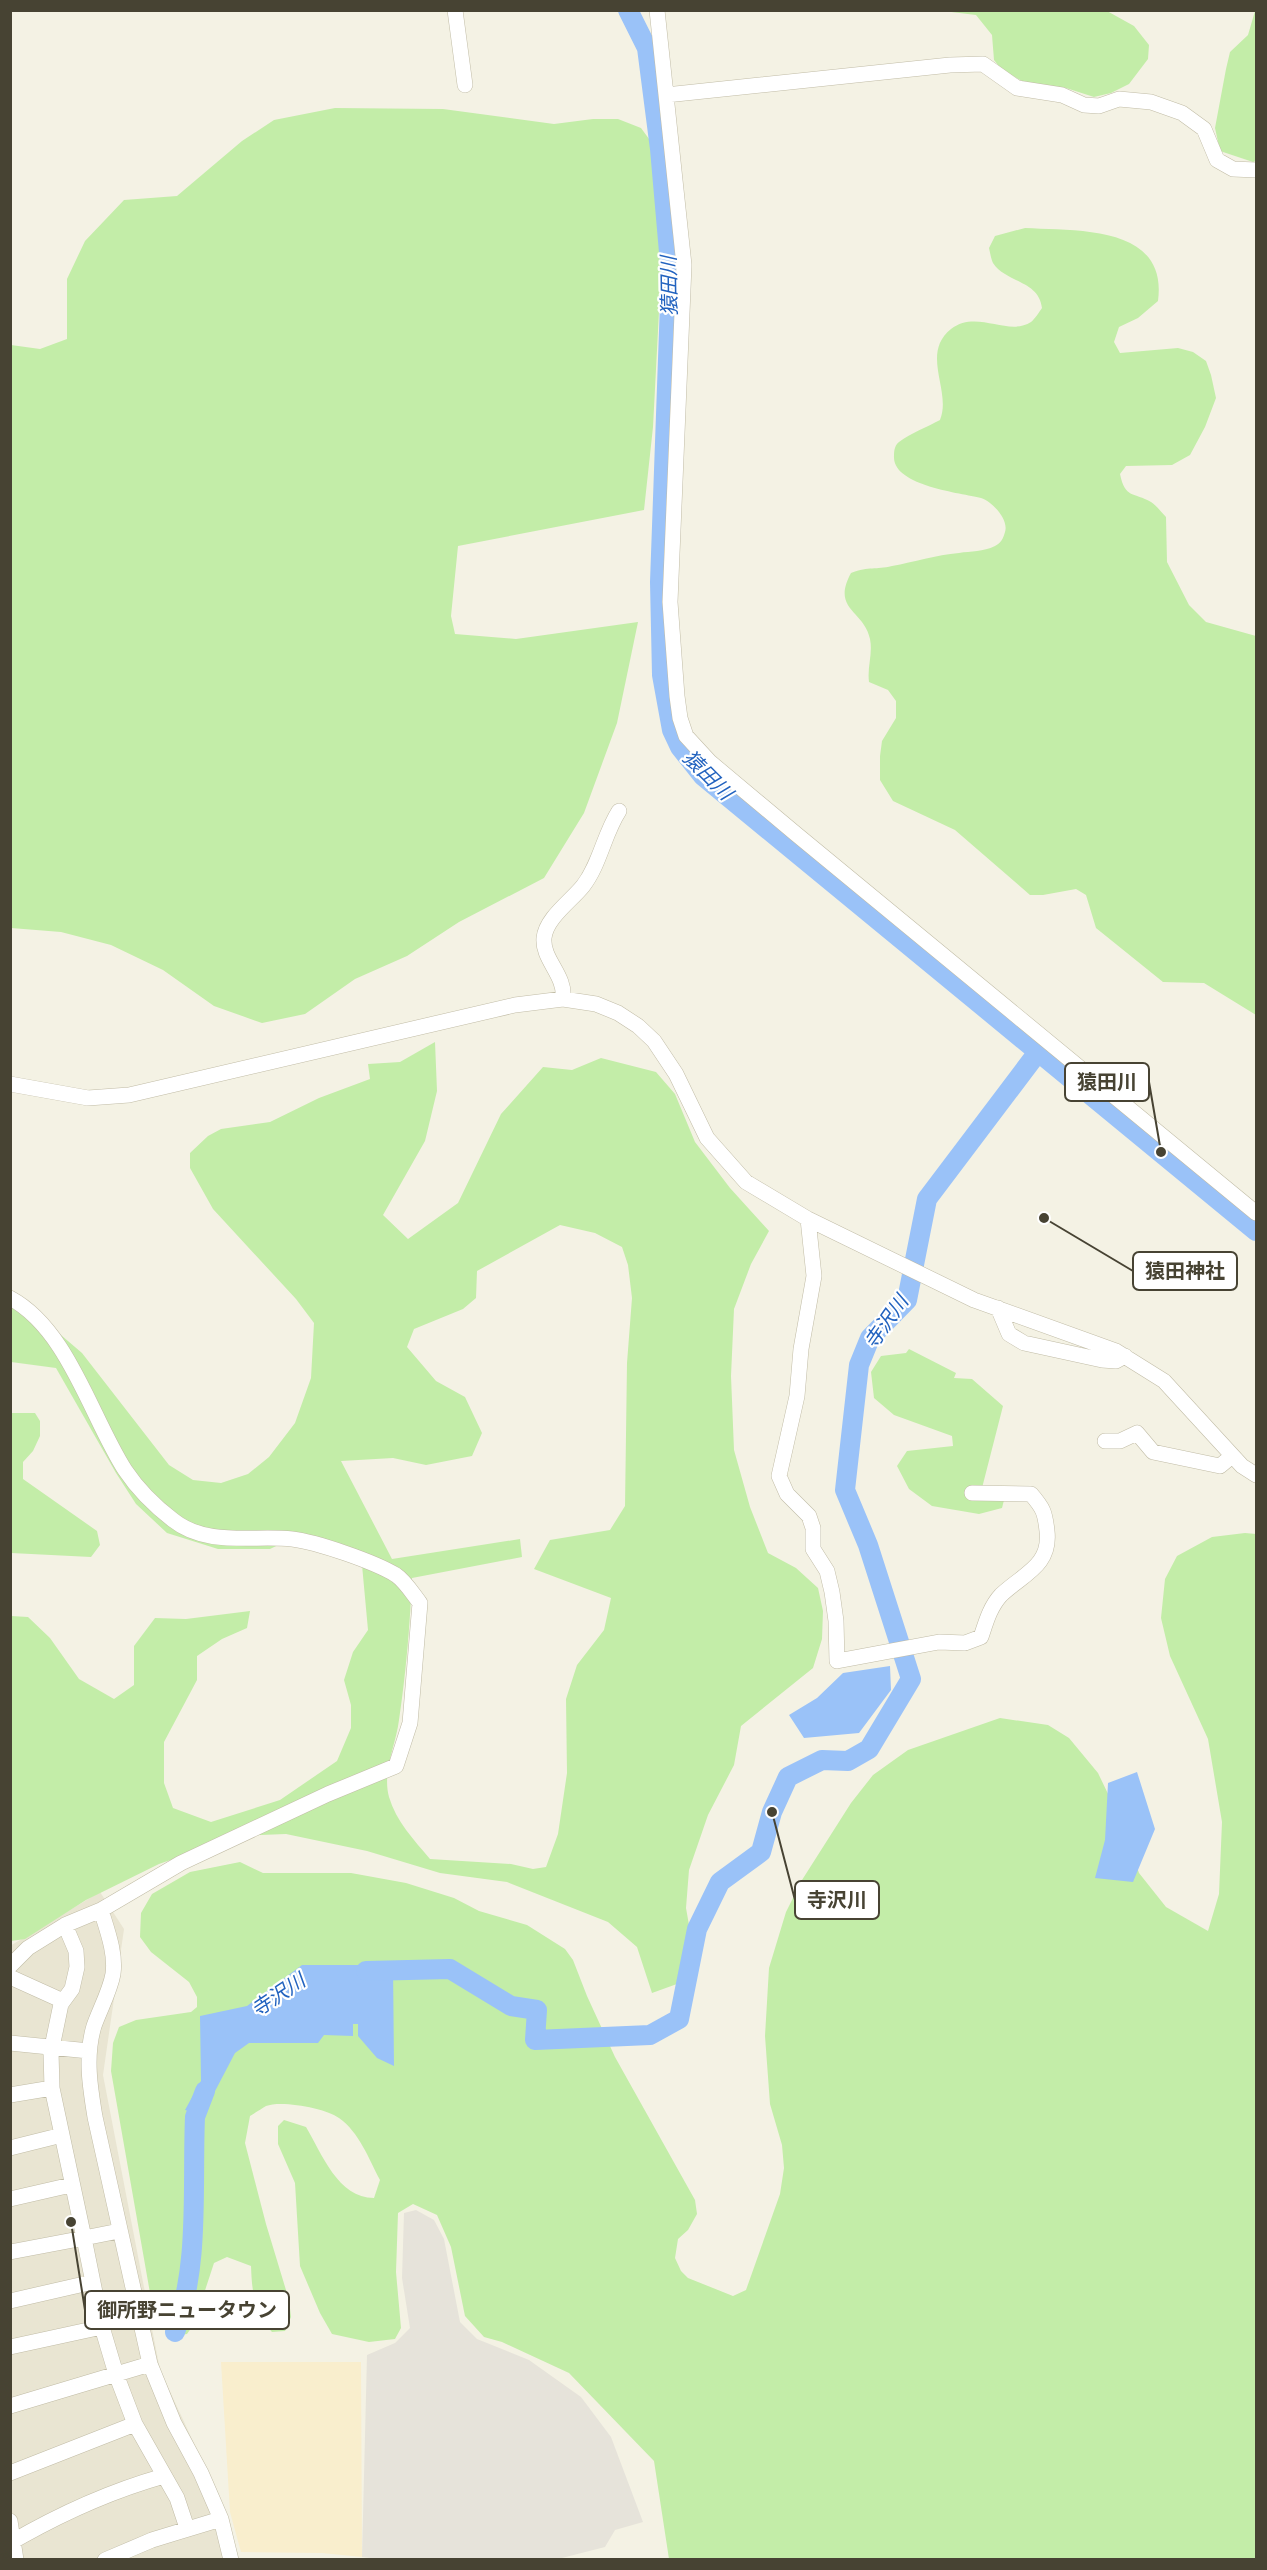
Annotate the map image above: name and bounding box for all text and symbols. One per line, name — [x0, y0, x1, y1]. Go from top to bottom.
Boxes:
water label: 猿田川 — [652, 254, 685, 316]
water label: 猿田川 — [676, 742, 742, 808]
callout: 猿田川 — [1065, 1063, 1149, 1101]
text: 猿田川 — [1077, 1066, 1137, 1097]
callout: 猿田神社 — [1133, 1252, 1237, 1290]
text: 猿田神社 — [1145, 1255, 1225, 1286]
water label: 寺沢川 — [856, 1287, 917, 1355]
callout: 寺沢川 — [795, 1881, 879, 1919]
text: 寺沢川 — [807, 1884, 867, 1915]
water label: 寺沢川 — [244, 1964, 313, 2024]
callout: 御所野ニュータウン — [85, 2291, 289, 2329]
text: 御所野ニュータウン — [97, 2294, 277, 2325]

